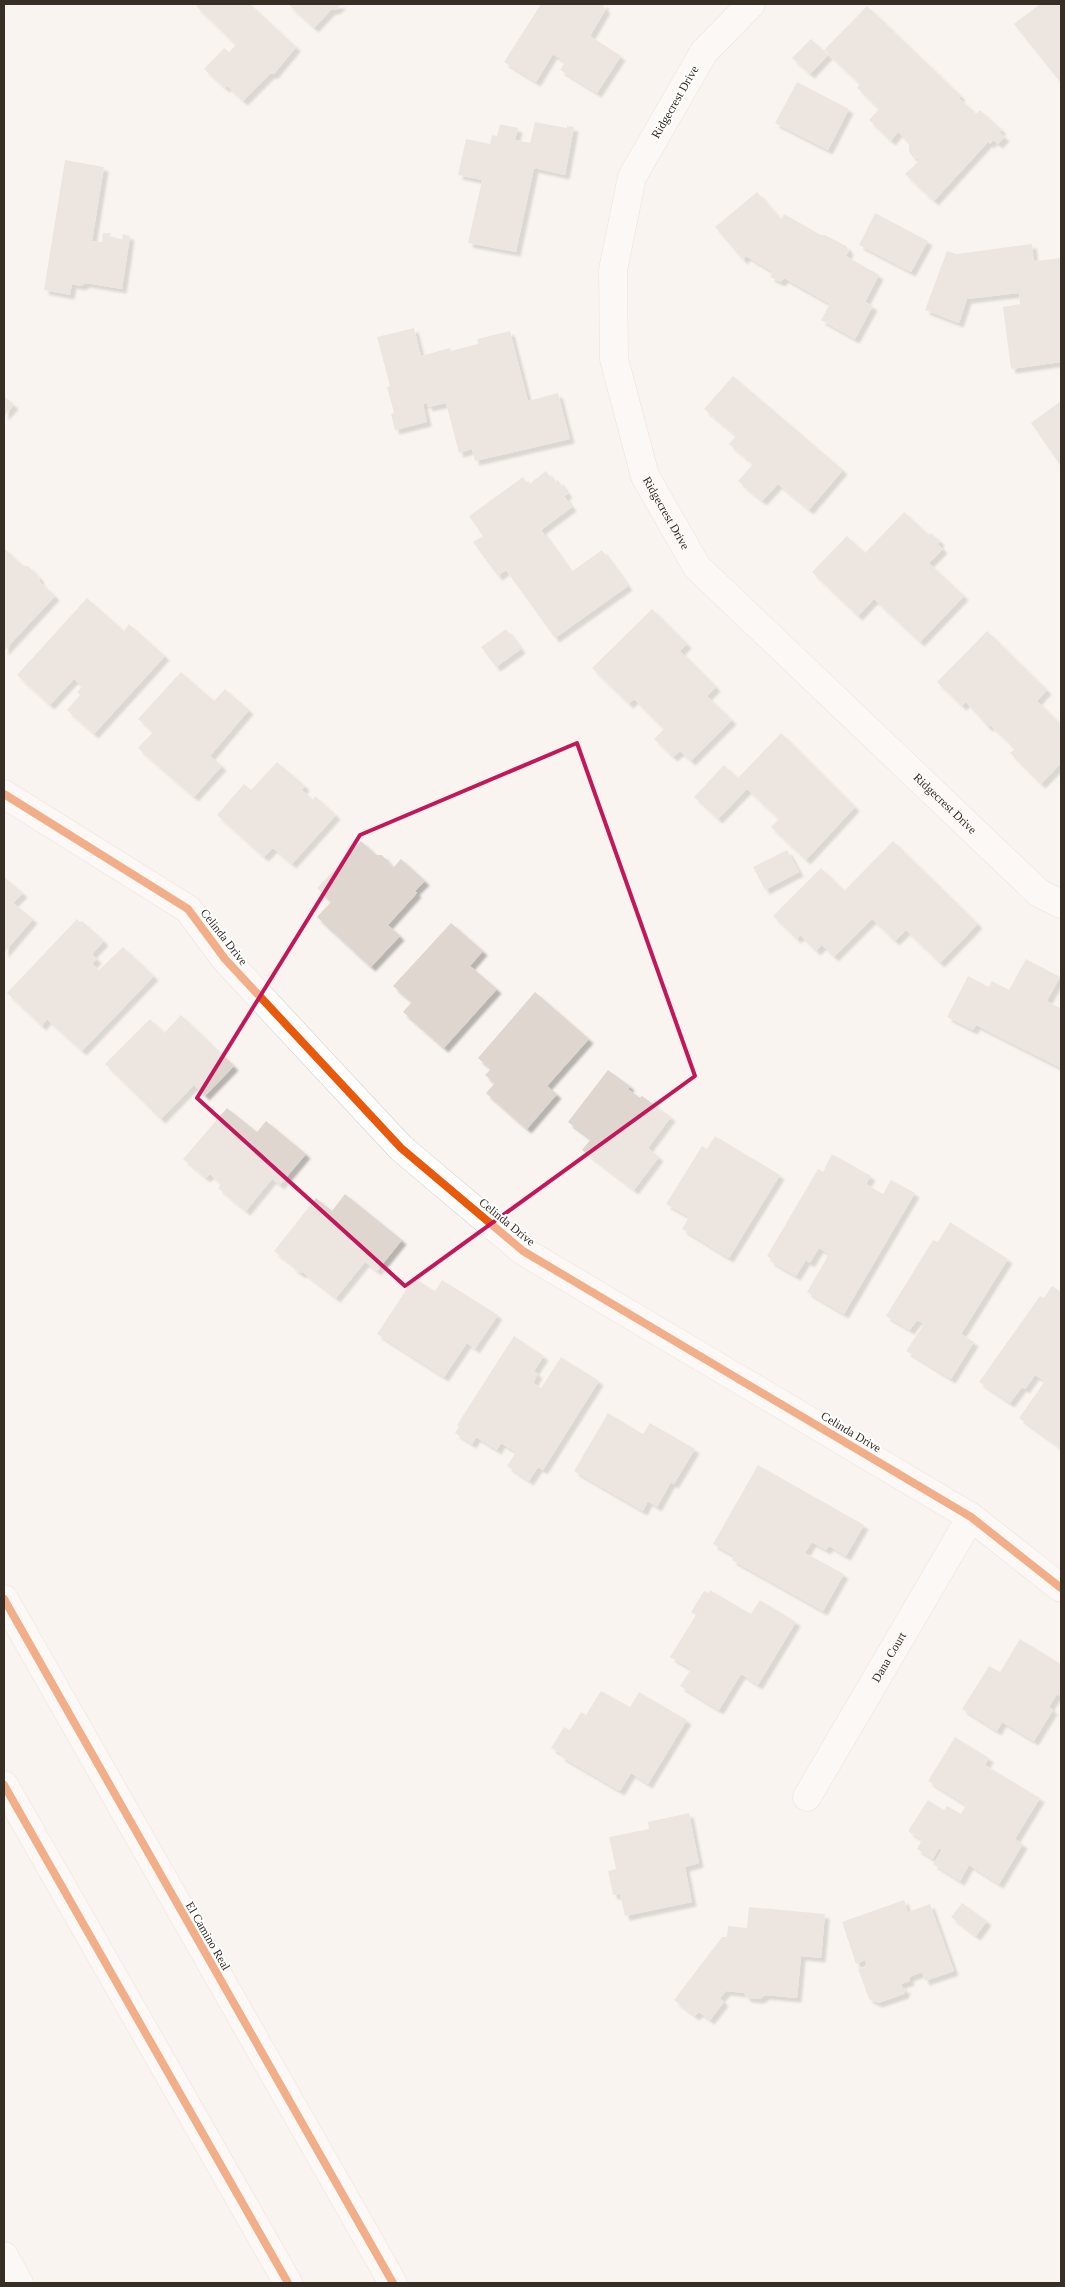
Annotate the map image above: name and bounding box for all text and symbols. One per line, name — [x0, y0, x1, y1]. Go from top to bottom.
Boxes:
street label: Ridgecrest Drive — [649, 63, 701, 141]
street label: Ridgecrest Drive — [640, 474, 692, 552]
street label: Ridgecrest Drive — [911, 770, 980, 837]
street label: Celinda Drive — [198, 906, 250, 968]
street label: Celinda Drive — [476, 1195, 538, 1249]
street label: Celinda Drive — [818, 1409, 884, 1455]
street label: Dana Court — [869, 1629, 909, 1685]
street label: El Camino Real — [183, 1899, 234, 1973]

